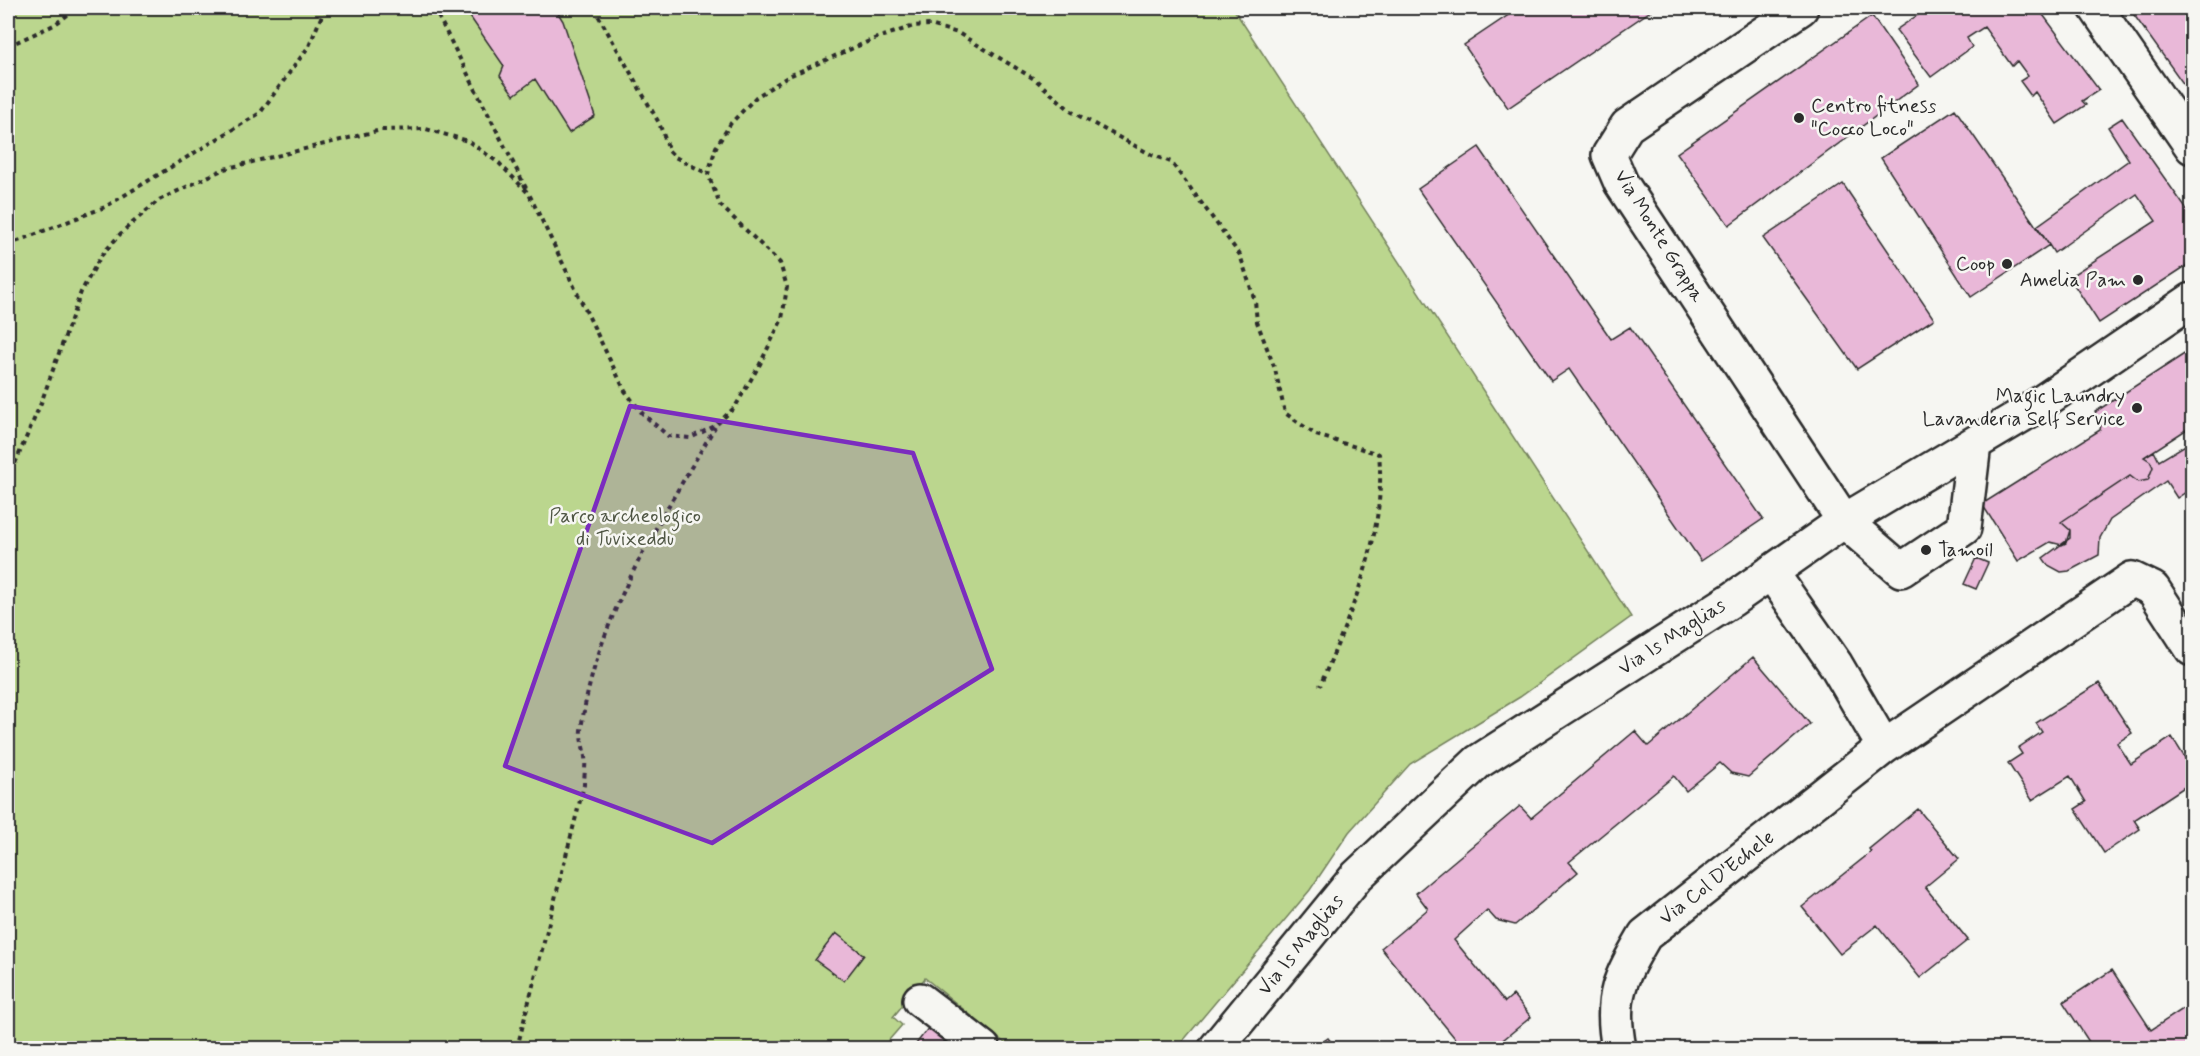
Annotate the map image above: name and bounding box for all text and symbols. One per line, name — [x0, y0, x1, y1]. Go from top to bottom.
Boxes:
place label: Centro fitness "Cocco Loco" — [1811, 93, 1937, 143]
marker: Centro fitness "Cocco Loco" — [1792, 111, 1806, 125]
street label: Via Monte Grappa — [1607, 165, 1711, 308]
place label: Coop — [1956, 251, 1995, 278]
marker: Coop — [2000, 257, 2014, 271]
place label: Amelia Pam — [2020, 267, 2126, 294]
marker: Amelia Pam — [2131, 273, 2145, 287]
place label: Magic Laundry Lavanderia Self Service — [1922, 383, 2125, 433]
marker: Magic Laundry Lavanderia Self Service — [2130, 401, 2144, 415]
park label: Parco archeologico di Tuvixeddu — [549, 503, 701, 553]
place label: Tamoil — [1938, 537, 1993, 564]
marker: Tamoil — [1919, 543, 1933, 557]
street label: Via Is Maglias — [1613, 592, 1732, 683]
street label: Via Col D'Echele — [1654, 824, 1780, 932]
street label: Via Is Maglias — [1252, 889, 1351, 1002]

